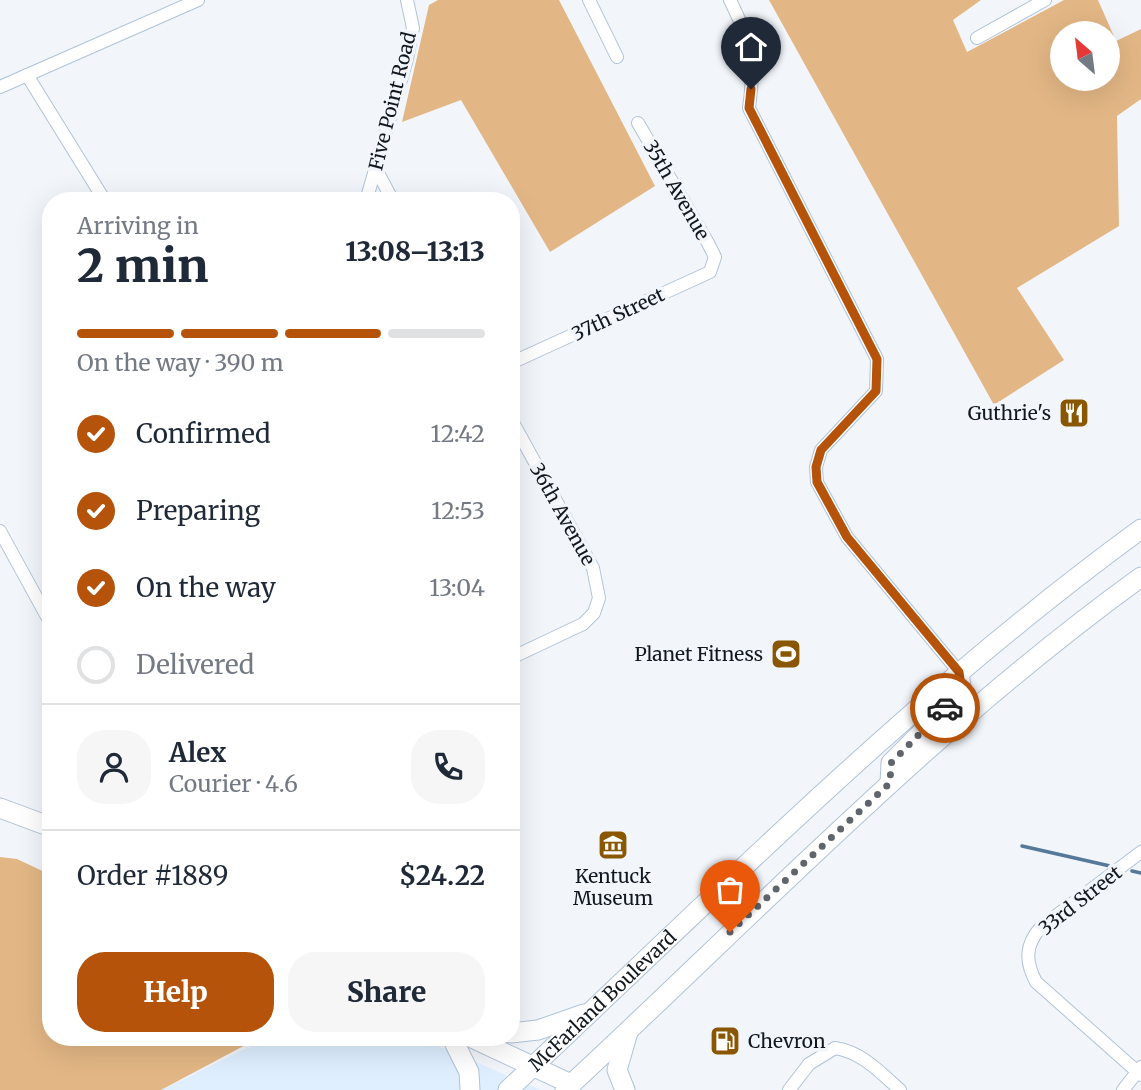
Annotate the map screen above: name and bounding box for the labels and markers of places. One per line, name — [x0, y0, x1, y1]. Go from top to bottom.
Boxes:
pin — [721, 17, 781, 89]
restaurant icon: Guthrie's — [1057, 396, 1091, 430]
place label: Guthrie's — [968, 401, 1051, 425]
sports icon: Planet Fitness — [769, 637, 803, 671]
place label: Planet Fitness — [634, 642, 763, 666]
museum icon: Kentuck Museum — [596, 828, 630, 862]
pin — [700, 860, 760, 932]
place label: Kentuck Museum — [573, 864, 653, 910]
fuel station icon: Chevron — [708, 1024, 742, 1058]
place label: Chevron — [748, 1029, 826, 1053]

